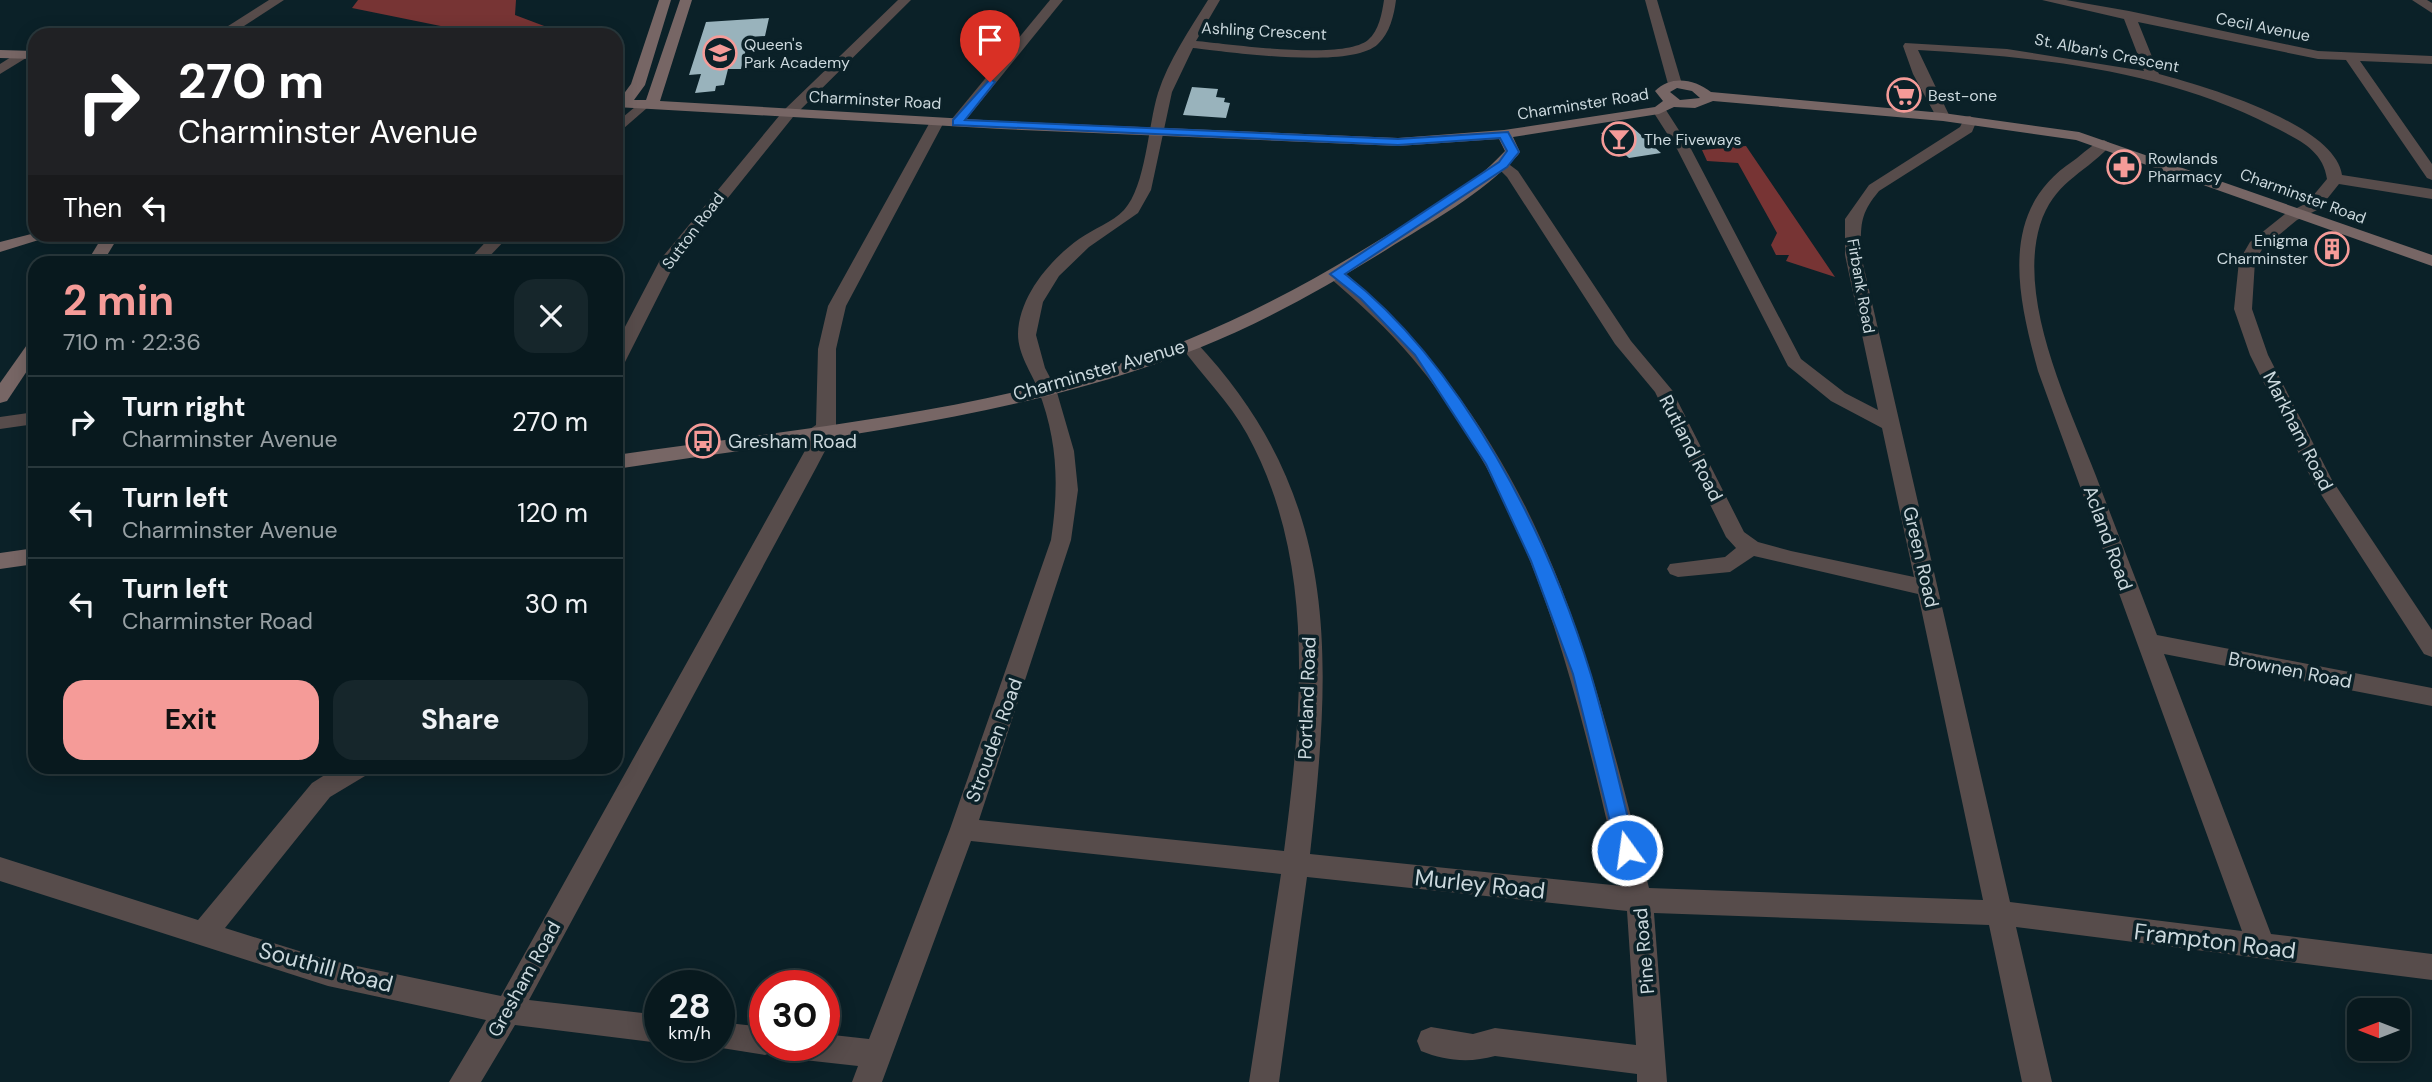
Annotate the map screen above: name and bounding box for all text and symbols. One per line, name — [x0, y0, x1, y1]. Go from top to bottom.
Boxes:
street label: Cecil Avenue — [2214, 8, 2312, 46]
pin — [960, 10, 1020, 82]
street label: Ashling Crescent — [1201, 17, 1327, 45]
icon: arrive — [971, 21, 1009, 59]
street label: St. Alban's Crescent — [2033, 29, 2181, 77]
school or university icon: Queen's Park Academy — [701, 34, 739, 72]
place label: Queen's Park Academy — [744, 34, 850, 73]
text: 270 m — [178, 49, 324, 113]
icon: right — [63, 56, 154, 147]
supermarket icon: Best-one — [1885, 76, 1923, 114]
street label: Charminster Road — [1516, 83, 1650, 125]
place label: Best-one — [1928, 85, 1997, 106]
street label: Charminster Road — [808, 86, 942, 114]
text: Charminster Avenue — [178, 111, 478, 153]
bar icon: The Fiveways — [1600, 120, 1638, 158]
place label: The Fiveways — [1644, 129, 1742, 150]
pharmacy icon: Rowlands Pharmacy — [2105, 148, 2143, 186]
place label: Rowlands Pharmacy — [2148, 148, 2222, 187]
street label: Charminster Road — [2237, 163, 2369, 229]
street label: Sutton Road — [657, 188, 729, 274]
icon: left — [136, 189, 174, 227]
text: Then — [63, 191, 122, 225]
place label: Enigma Charminster — [2217, 230, 2308, 269]
building icon: Enigma Charminster — [2313, 230, 2351, 268]
street label: Firbank Road — [1842, 237, 1880, 335]
text: 2 min — [63, 273, 174, 328]
button: close — [514, 279, 588, 353]
text: 710 m · 22:36 — [63, 327, 201, 357]
street label: Charminster Avenue — [1010, 333, 1188, 407]
street label: Markham Road — [2257, 367, 2339, 495]
text: Turn right — [122, 390, 246, 424]
street label: Rutland Road — [1653, 391, 1729, 505]
icon: right — [63, 403, 101, 441]
text: 270 m — [512, 405, 588, 439]
bus stop icon: Gresham Road — [684, 422, 722, 460]
text: Charminster Avenue — [122, 424, 338, 454]
place label: Gresham Road — [728, 429, 857, 454]
text: Turn left — [122, 481, 229, 515]
street label: Acland Road — [2078, 482, 2138, 594]
icon: left — [63, 494, 101, 532]
text: 120 m — [517, 496, 588, 530]
street label: Green Road — [1897, 504, 1945, 610]
text: Charminster Avenue — [122, 515, 338, 545]
text: Turn left — [122, 572, 229, 606]
icon: left — [63, 585, 101, 623]
text: 30 m — [525, 587, 588, 621]
text: Charminster Road — [122, 606, 313, 636]
street label: Portland Road — [1292, 636, 1322, 760]
street label: Brownen Road — [2226, 646, 2354, 694]
street label: Strouden Road — [960, 675, 1028, 805]
button: Exit — [63, 680, 319, 760]
button: Share — [333, 680, 588, 760]
position arrow — [1590, 813, 1664, 887]
street label: Murley Road — [1413, 862, 1547, 906]
street label: Pine Road — [1628, 907, 1660, 995]
street label: Frampton Road — [2132, 916, 2298, 966]
street label: Gresham Road — [482, 917, 566, 1041]
street label: Southill Road — [256, 935, 396, 999]
speed limit sign: 30 — [749, 970, 840, 1061]
text: 28 — [668, 983, 711, 1029]
north arrow — [2347, 998, 2410, 1060]
map controls — [2347, 998, 2410, 1061]
text: km/h — [668, 1021, 711, 1045]

